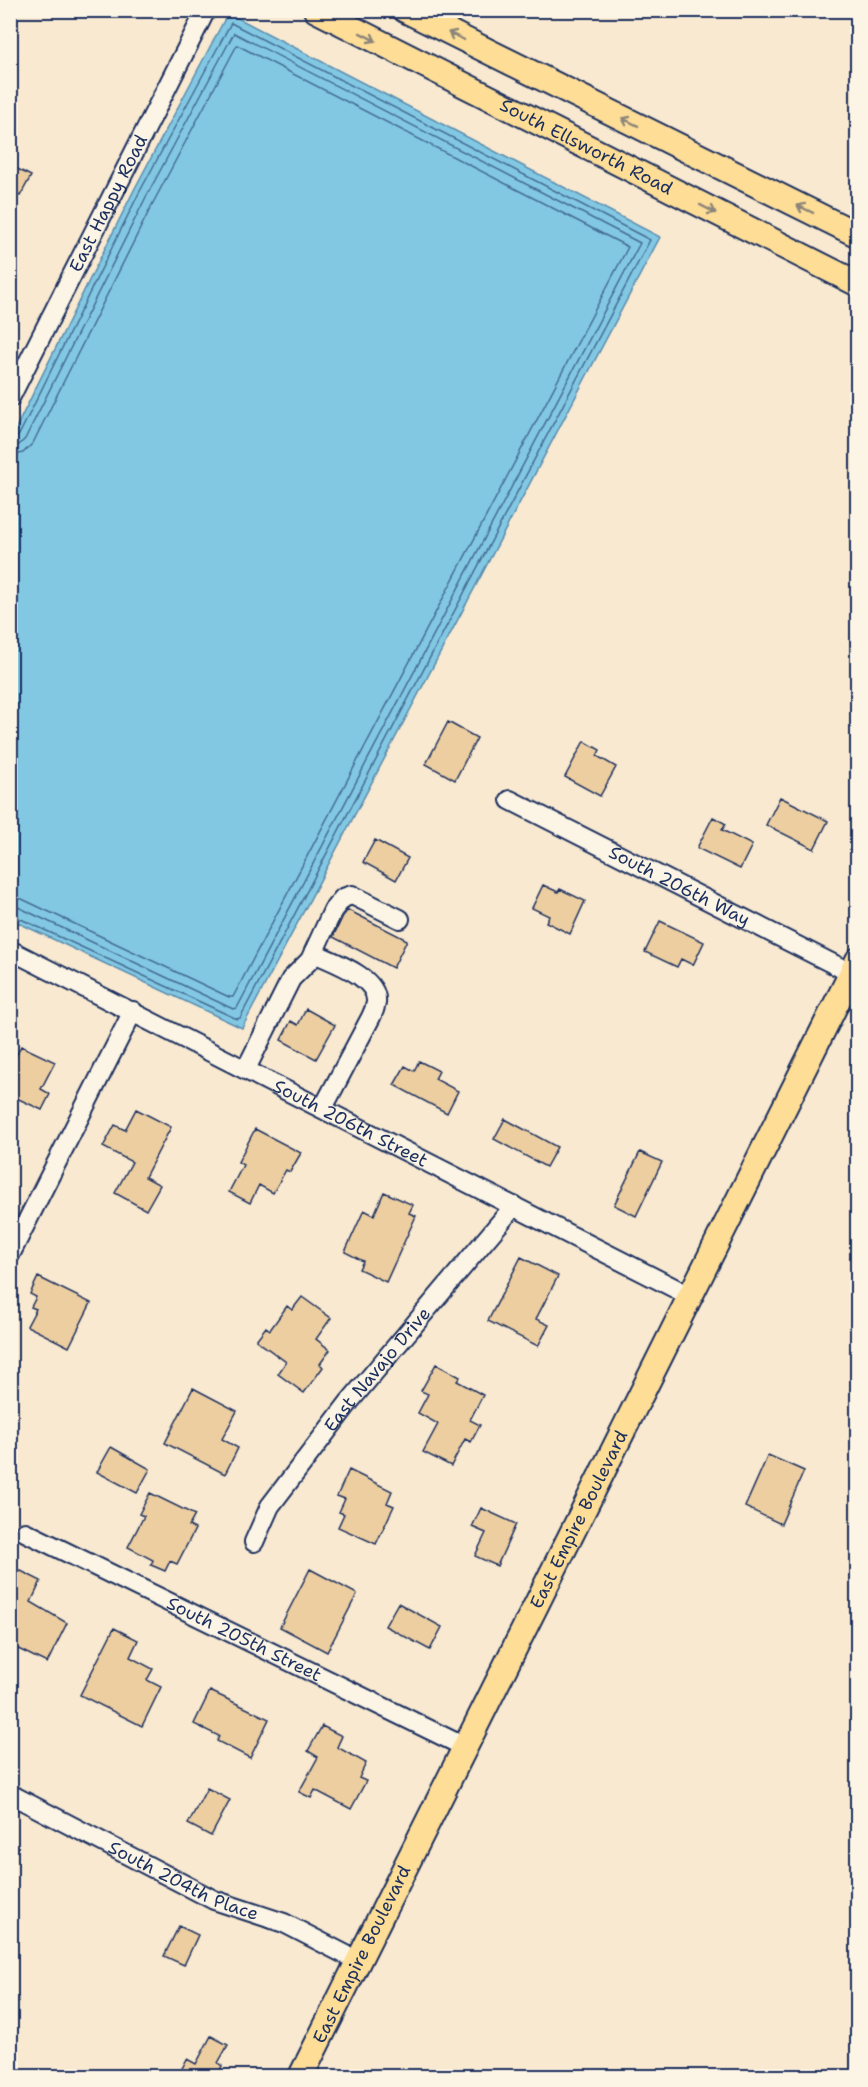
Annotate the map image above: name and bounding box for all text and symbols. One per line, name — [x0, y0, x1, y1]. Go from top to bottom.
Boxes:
one-way arrow — [447, 29, 465, 41]
one-way arrow — [358, 32, 376, 43]
street label: South Ellsworth Road — [496, 93, 677, 200]
one-way arrow — [622, 116, 640, 128]
street label: East Happy Road — [64, 131, 153, 276]
one-way arrow — [797, 203, 815, 214]
one-way arrow — [699, 204, 717, 215]
street label: South 206th Way — [605, 840, 754, 932]
street label: South 206th Street — [269, 1074, 432, 1173]
street label: East Navajo Drive — [319, 1302, 436, 1437]
street label: East Empire Boulevard — [524, 1426, 633, 1613]
street label: South 205th Street — [163, 1591, 326, 1687]
street label: South 204th Place — [104, 1835, 262, 1926]
street label: East Empire Boulevard — [307, 1861, 416, 2047]

